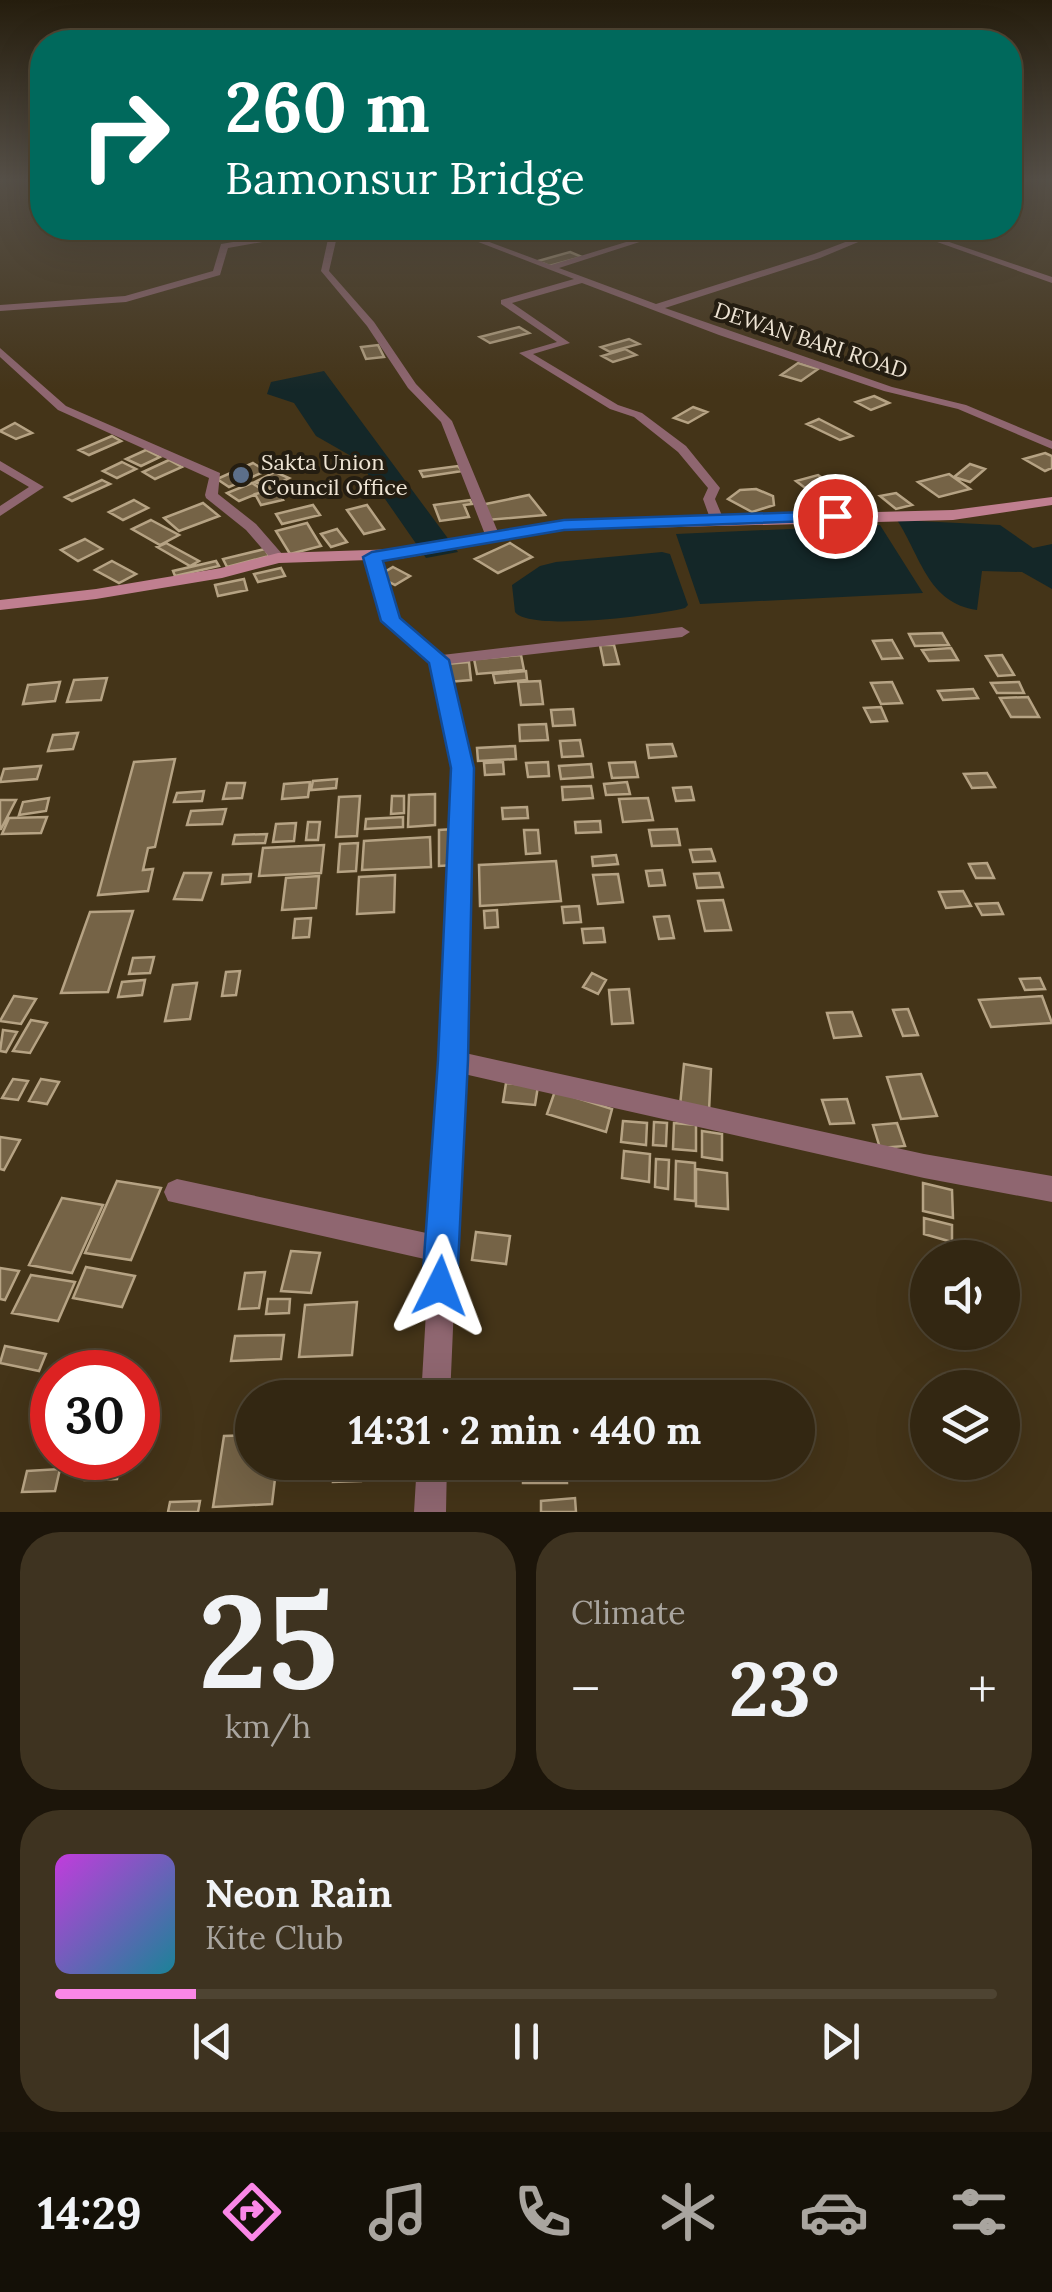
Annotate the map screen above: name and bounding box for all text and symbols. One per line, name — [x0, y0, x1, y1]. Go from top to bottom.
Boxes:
text: 260 m — [225, 62, 430, 151]
icon: right — [60, 70, 190, 200]
text: Bamonsur Bridge — [225, 149, 585, 206]
street label: DEWAN BARI ROAD — [711, 295, 911, 385]
place label: Sakta Union Council Office — [261, 448, 408, 501]
marker: Sakta Union Council Office — [230, 464, 252, 486]
pin — [793, 474, 878, 559]
icon: arrive — [808, 489, 863, 544]
position arrow — [388, 1234, 492, 1338]
map controls — [910, 1240, 1020, 1480]
button: sound — [910, 1240, 1020, 1350]
speed limit sign: 30 — [30, 1350, 160, 1480]
button: layers — [910, 1370, 1020, 1480]
text: 14:31 · 2 min · 440 m — [349, 1406, 701, 1454]
text: 25 — [198, 1557, 338, 1724]
text: Climate — [571, 1592, 686, 1633]
text: 23° — [729, 1641, 839, 1737]
text: − — [571, 1654, 600, 1724]
text: + — [968, 1654, 997, 1724]
text: km/h — [225, 1706, 311, 1747]
text: Neon Rain — [205, 1869, 392, 1917]
text: Kite Club — [205, 1917, 343, 1958]
icon: previous — [185, 2014, 240, 2069]
icon: pause — [499, 2014, 554, 2069]
icon: next — [813, 2014, 868, 2069]
icon: directions — [217, 2177, 287, 2247]
icon: music — [363, 2177, 433, 2247]
icon: phone — [508, 2177, 578, 2247]
icon: climate — [653, 2177, 723, 2247]
icon: car — [799, 2177, 869, 2247]
icon: filters — [944, 2177, 1014, 2247]
text: 14:29 — [38, 2184, 142, 2241]

